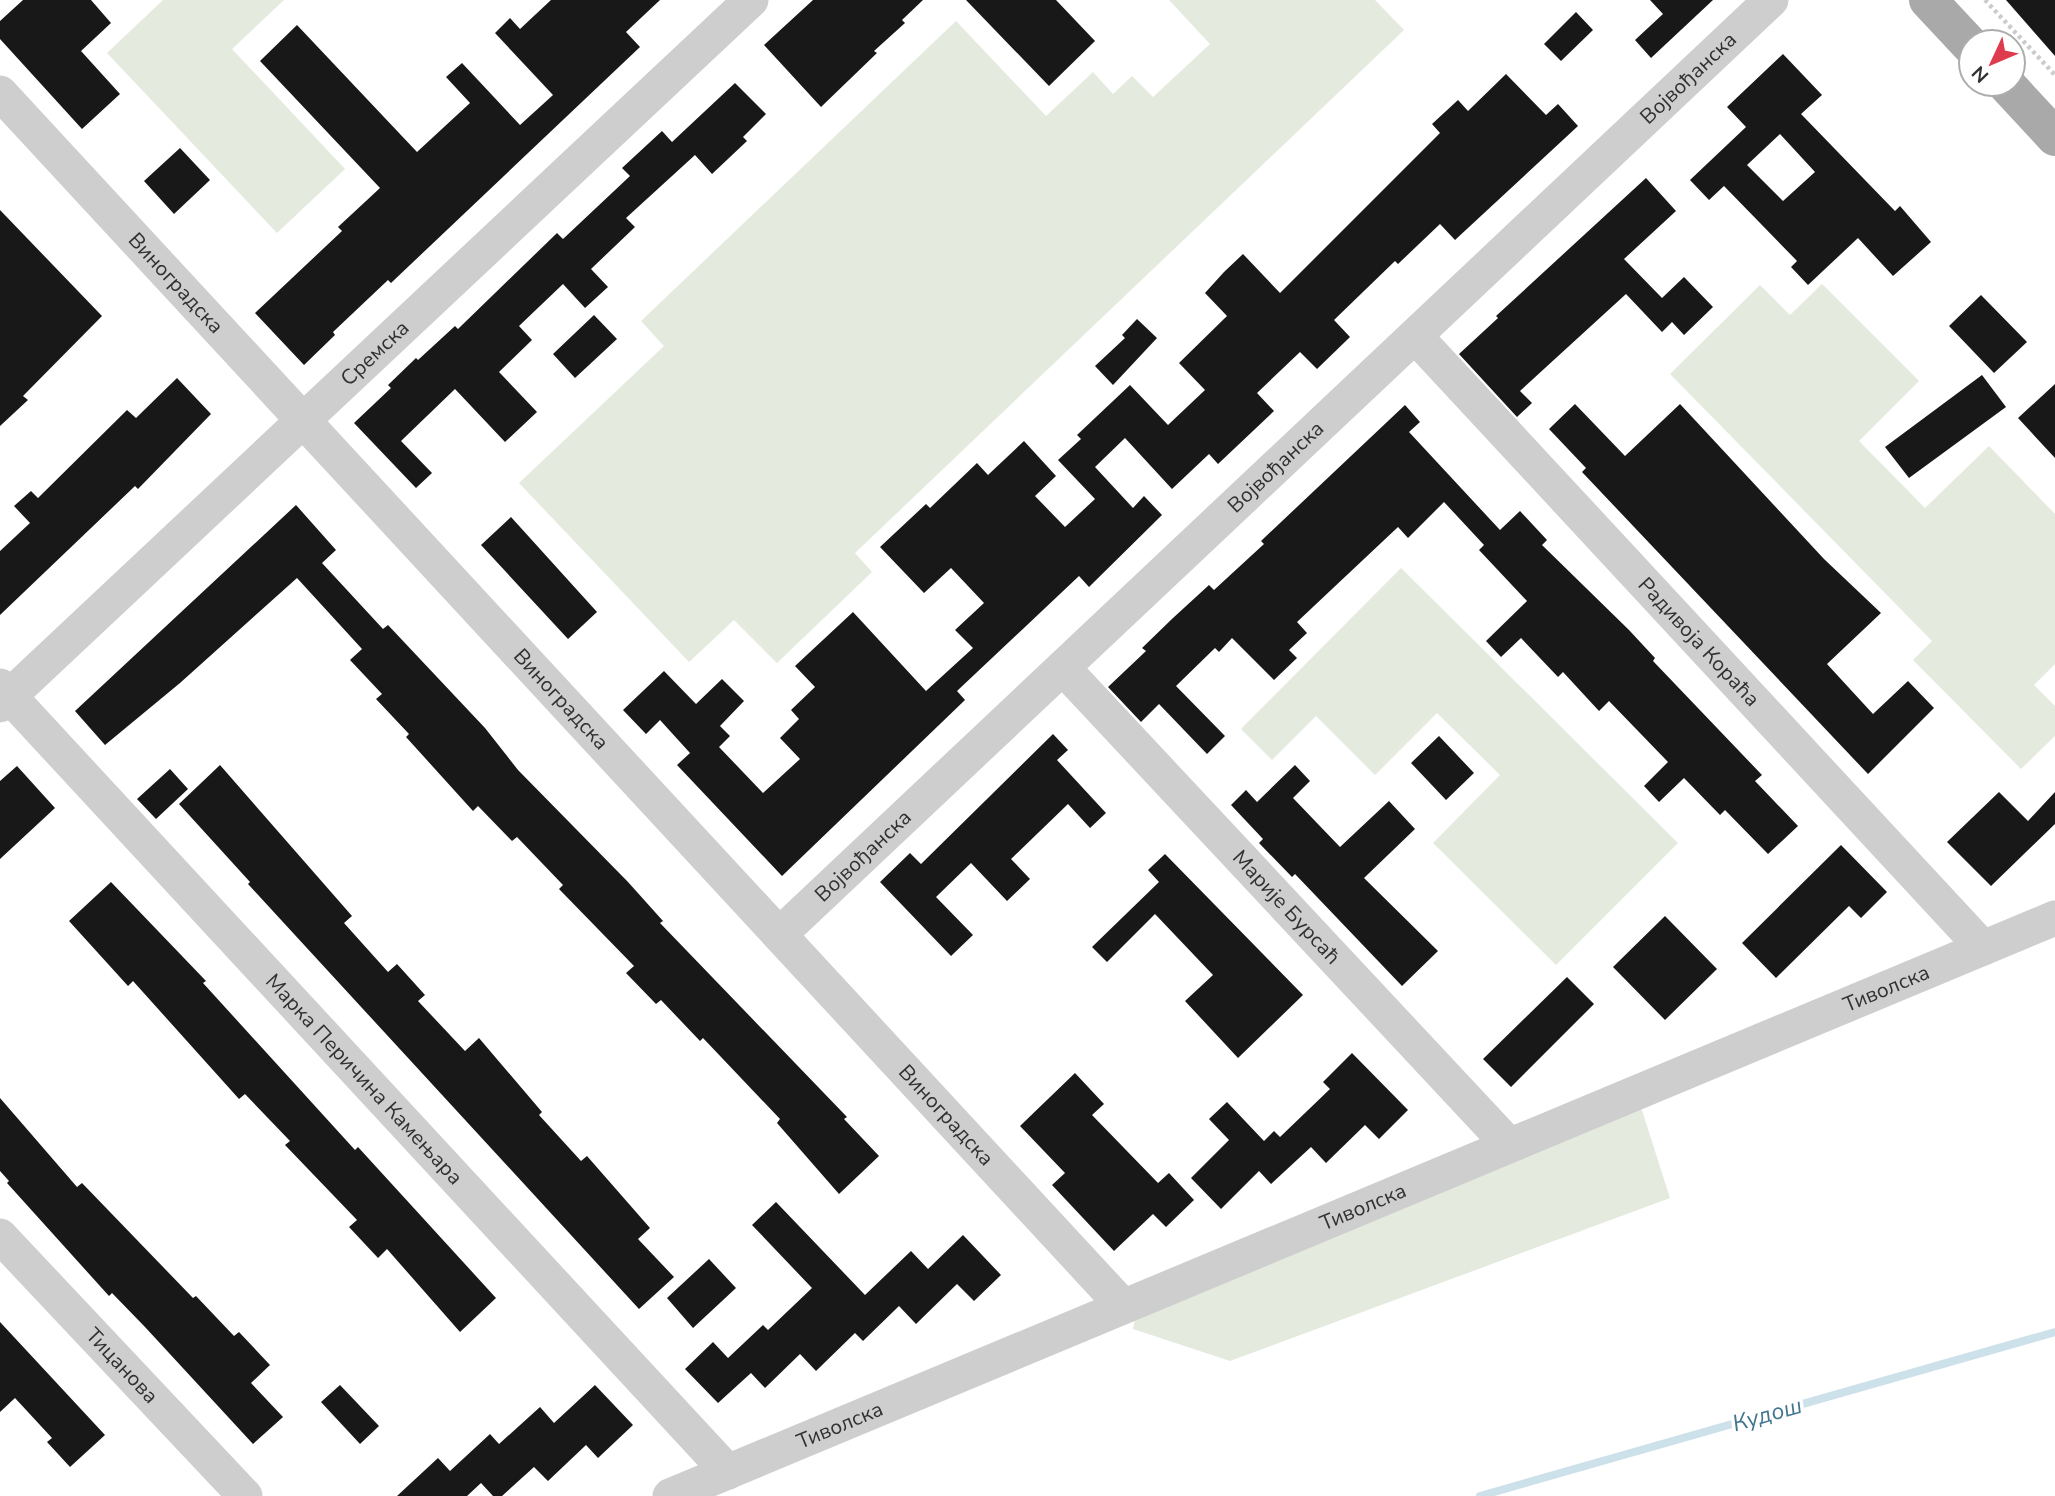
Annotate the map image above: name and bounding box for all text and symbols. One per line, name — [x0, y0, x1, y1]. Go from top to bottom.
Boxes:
street label: Војвођанска — [1634, 26, 1742, 130]
north arrow — [1957, 28, 2027, 98]
text: N — [1966, 60, 1995, 88]
street label: Виноградска — [122, 226, 230, 340]
street label: Сремска — [334, 314, 415, 392]
street label: Војвођанска — [1221, 415, 1330, 519]
street label: Радивоја Кораћа — [1632, 571, 1766, 713]
street label: Виноградска — [507, 643, 615, 756]
street label: Војвођанска — [809, 804, 917, 908]
street label: Марије Бурсаћ — [1226, 844, 1347, 970]
street label: Тиволска — [1839, 958, 1934, 1019]
street label: Марка Перичина Камењара — [259, 968, 469, 1191]
street label: Виноградска — [892, 1059, 1000, 1172]
street label: Тиволска — [1316, 1176, 1410, 1237]
street label: Тицанова — [80, 1322, 165, 1409]
water label: Кудош — [1729, 1390, 1806, 1439]
street label: Тиволска — [792, 1395, 887, 1456]

